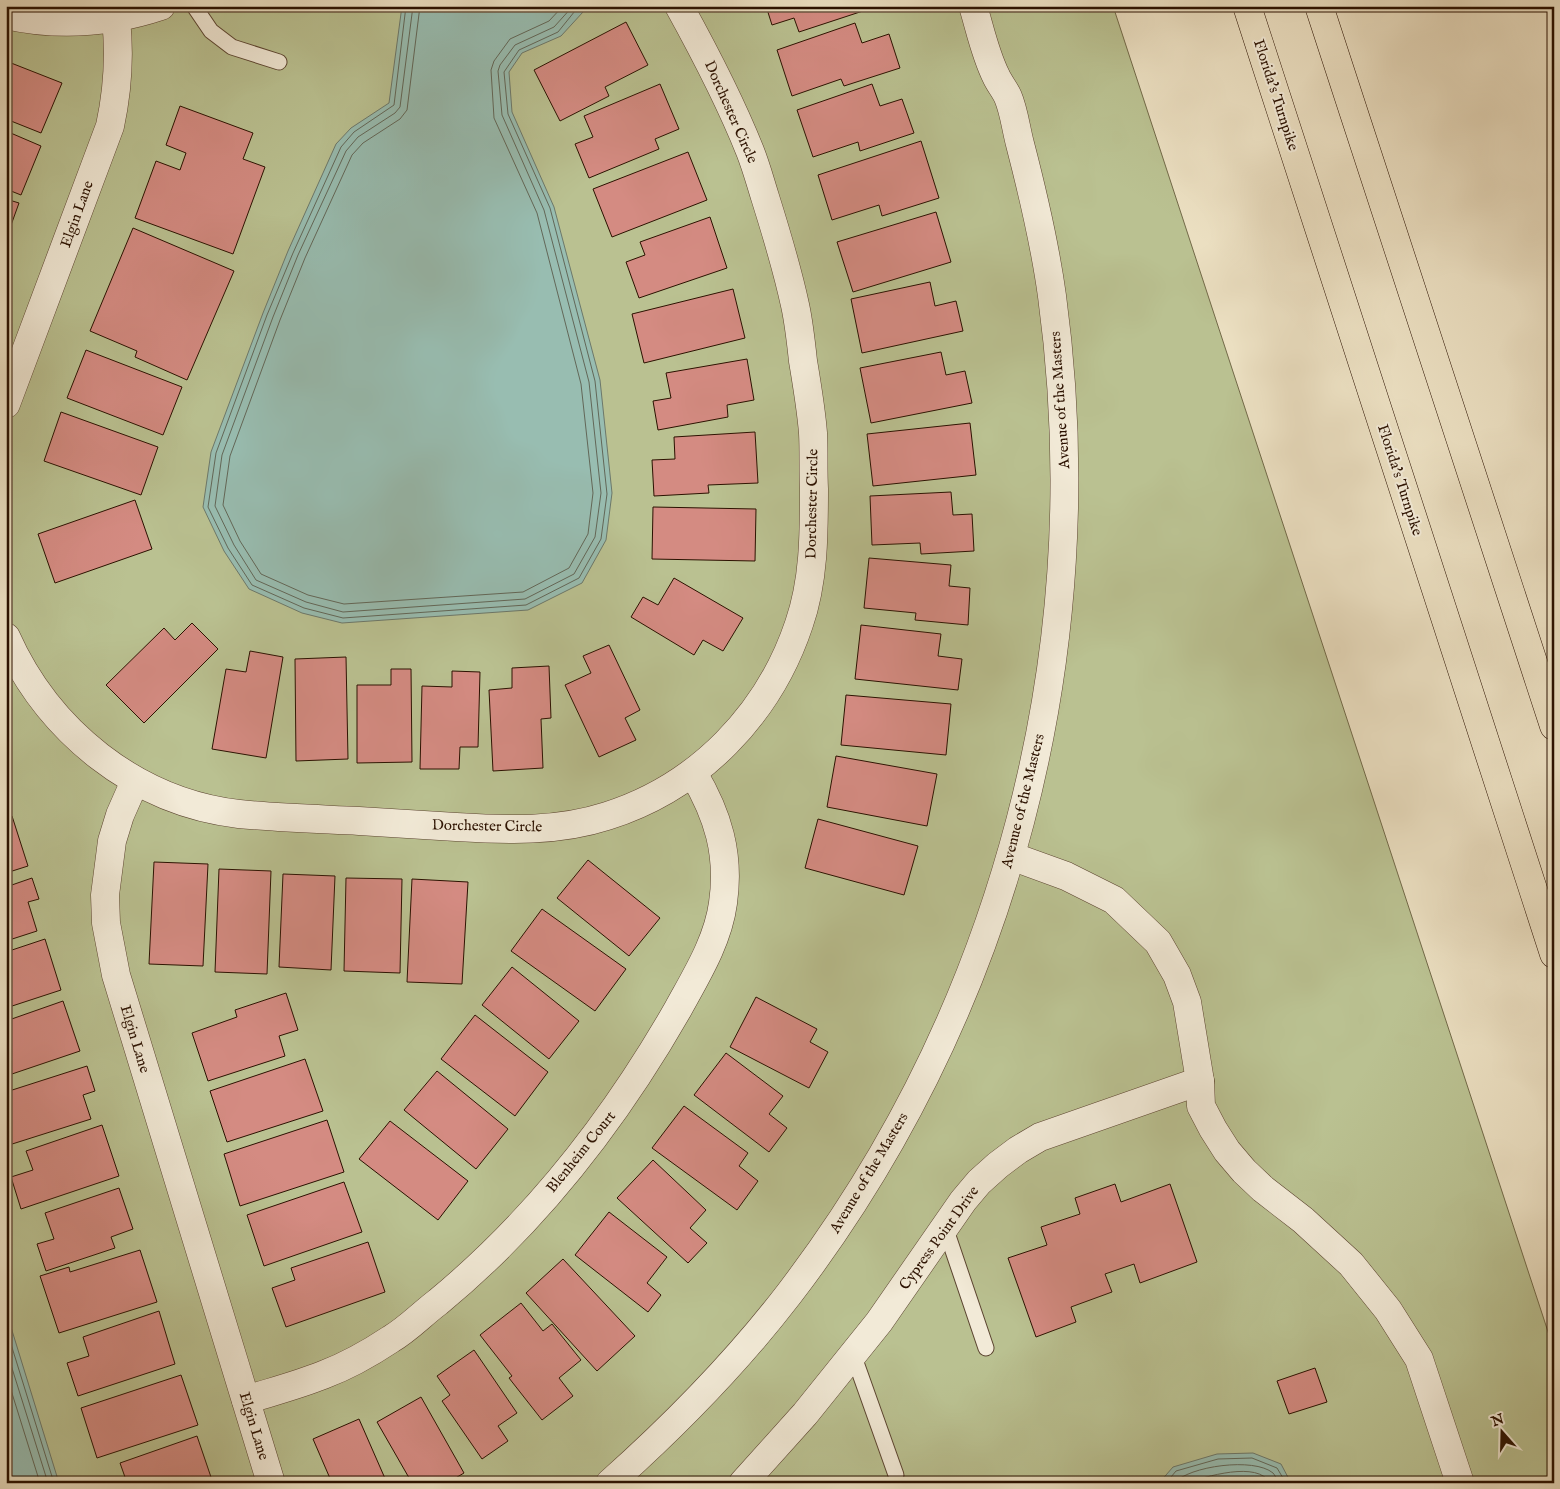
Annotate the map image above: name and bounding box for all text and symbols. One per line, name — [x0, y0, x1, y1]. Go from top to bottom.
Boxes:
street label: Florida's Turnpike — [1249, 37, 1303, 153]
street label: Dorchester Circle — [700, 58, 762, 166]
street label: Elgin Lane — [56, 178, 98, 250]
street label: Avenue of the Masters — [1046, 331, 1074, 470]
street label: Florida's Turnpike — [1373, 422, 1427, 538]
street label: Dorchester Circle — [802, 448, 822, 559]
street label: Avenue of the Masters — [997, 732, 1049, 871]
street label: Dorchester Circle — [432, 816, 543, 836]
street label: Elgin Lane — [116, 1003, 154, 1075]
street label: Blenheim Court — [542, 1107, 620, 1197]
street label: Avenue of the Masters — [825, 1109, 913, 1238]
street label: Cypress Point Drive — [895, 1182, 983, 1294]
street label: Elgin Lane — [235, 1390, 273, 1462]
north arrow — [1478, 1406, 1528, 1456]
text: N — [1488, 1410, 1507, 1432]

